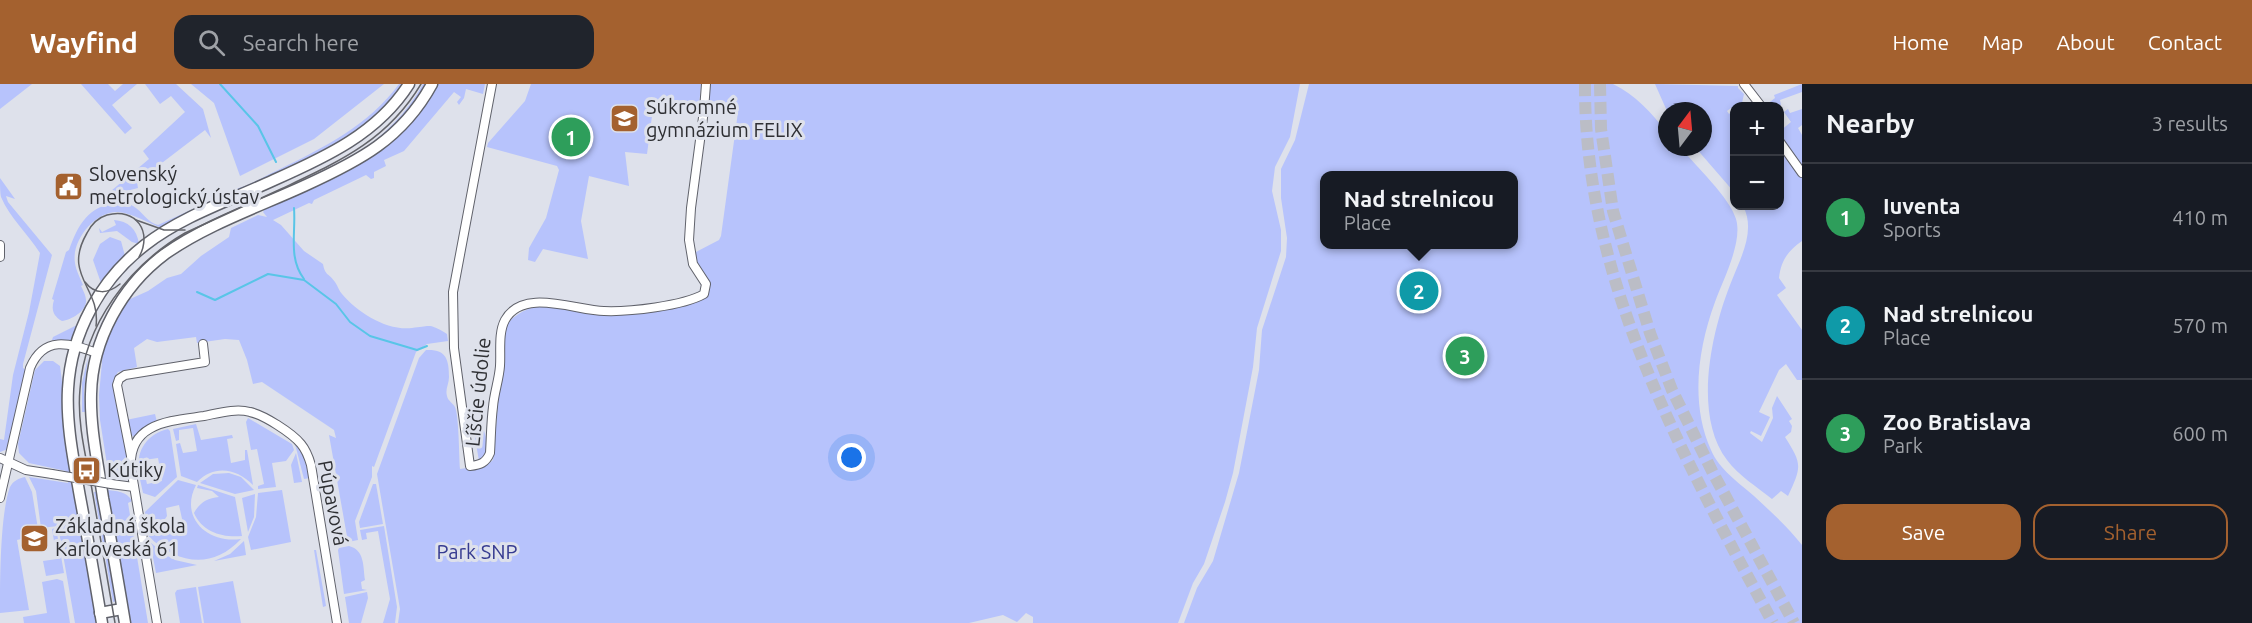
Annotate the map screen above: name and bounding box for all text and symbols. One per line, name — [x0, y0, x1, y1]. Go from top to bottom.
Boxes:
search box — [174, 15, 594, 69]
icon: search — [195, 26, 228, 59]
text: Wayfind — [30, 27, 138, 58]
text: Search here — [243, 30, 359, 55]
text: Home — [1892, 30, 1949, 54]
text: Map — [1982, 30, 2023, 54]
text: About — [2056, 30, 2115, 54]
text: Contact — [2148, 30, 2222, 54]
place label: Súkromné gymnázium FELIX — [646, 95, 803, 141]
school or university icon: Súkromné gymnázium FELIX — [609, 102, 641, 134]
north arrow — [1658, 102, 1712, 156]
map controls — [1730, 102, 1784, 210]
button: + — [1730, 102, 1784, 156]
text: Nearby — [1826, 109, 1914, 138]
text: 3 results — [2152, 112, 2228, 135]
pin: 1 — [552, 115, 590, 160]
button: − — [1730, 156, 1784, 210]
place label: Slovenský metrologický ústav — [89, 162, 260, 208]
public building icon: Slovenský metrologický ústav — [52, 170, 84, 202]
popup — [1320, 171, 1518, 249]
text: Nad strelnicou — [1344, 186, 1494, 211]
text: Iuventa — [1883, 193, 1960, 218]
text: 1 — [1840, 206, 1851, 229]
text: 410 m — [2172, 206, 2228, 229]
text: Place — [1344, 211, 1392, 234]
text: Sports — [1883, 218, 1941, 241]
pin: 2 — [1400, 268, 1438, 314]
text: Nad strelnicou — [1883, 301, 2033, 326]
text: 2 — [1840, 314, 1851, 337]
text: 570 m — [2172, 314, 2228, 337]
text: Place — [1883, 326, 1931, 349]
pin: 3 — [1446, 334, 1484, 378]
street label: Líščie údolie — [460, 336, 495, 448]
text: Zoo Bratislava — [1883, 409, 2031, 434]
text: 3 — [1840, 422, 1851, 445]
text: 600 m — [2172, 422, 2228, 445]
text: Park — [1883, 434, 1923, 457]
your location — [837, 443, 866, 472]
bus stop icon: Kútiky — [70, 454, 102, 486]
place label: Kútiky — [107, 458, 163, 481]
street label: Púpavová — [314, 458, 353, 548]
button: Save — [1826, 504, 2021, 560]
button: Share — [2033, 504, 2228, 560]
place label: Základná škola Karloveská 61 — [55, 514, 186, 560]
school or university icon: Základná škola Karloveská 61 — [18, 522, 50, 554]
park label: Park SNP — [436, 540, 518, 563]

